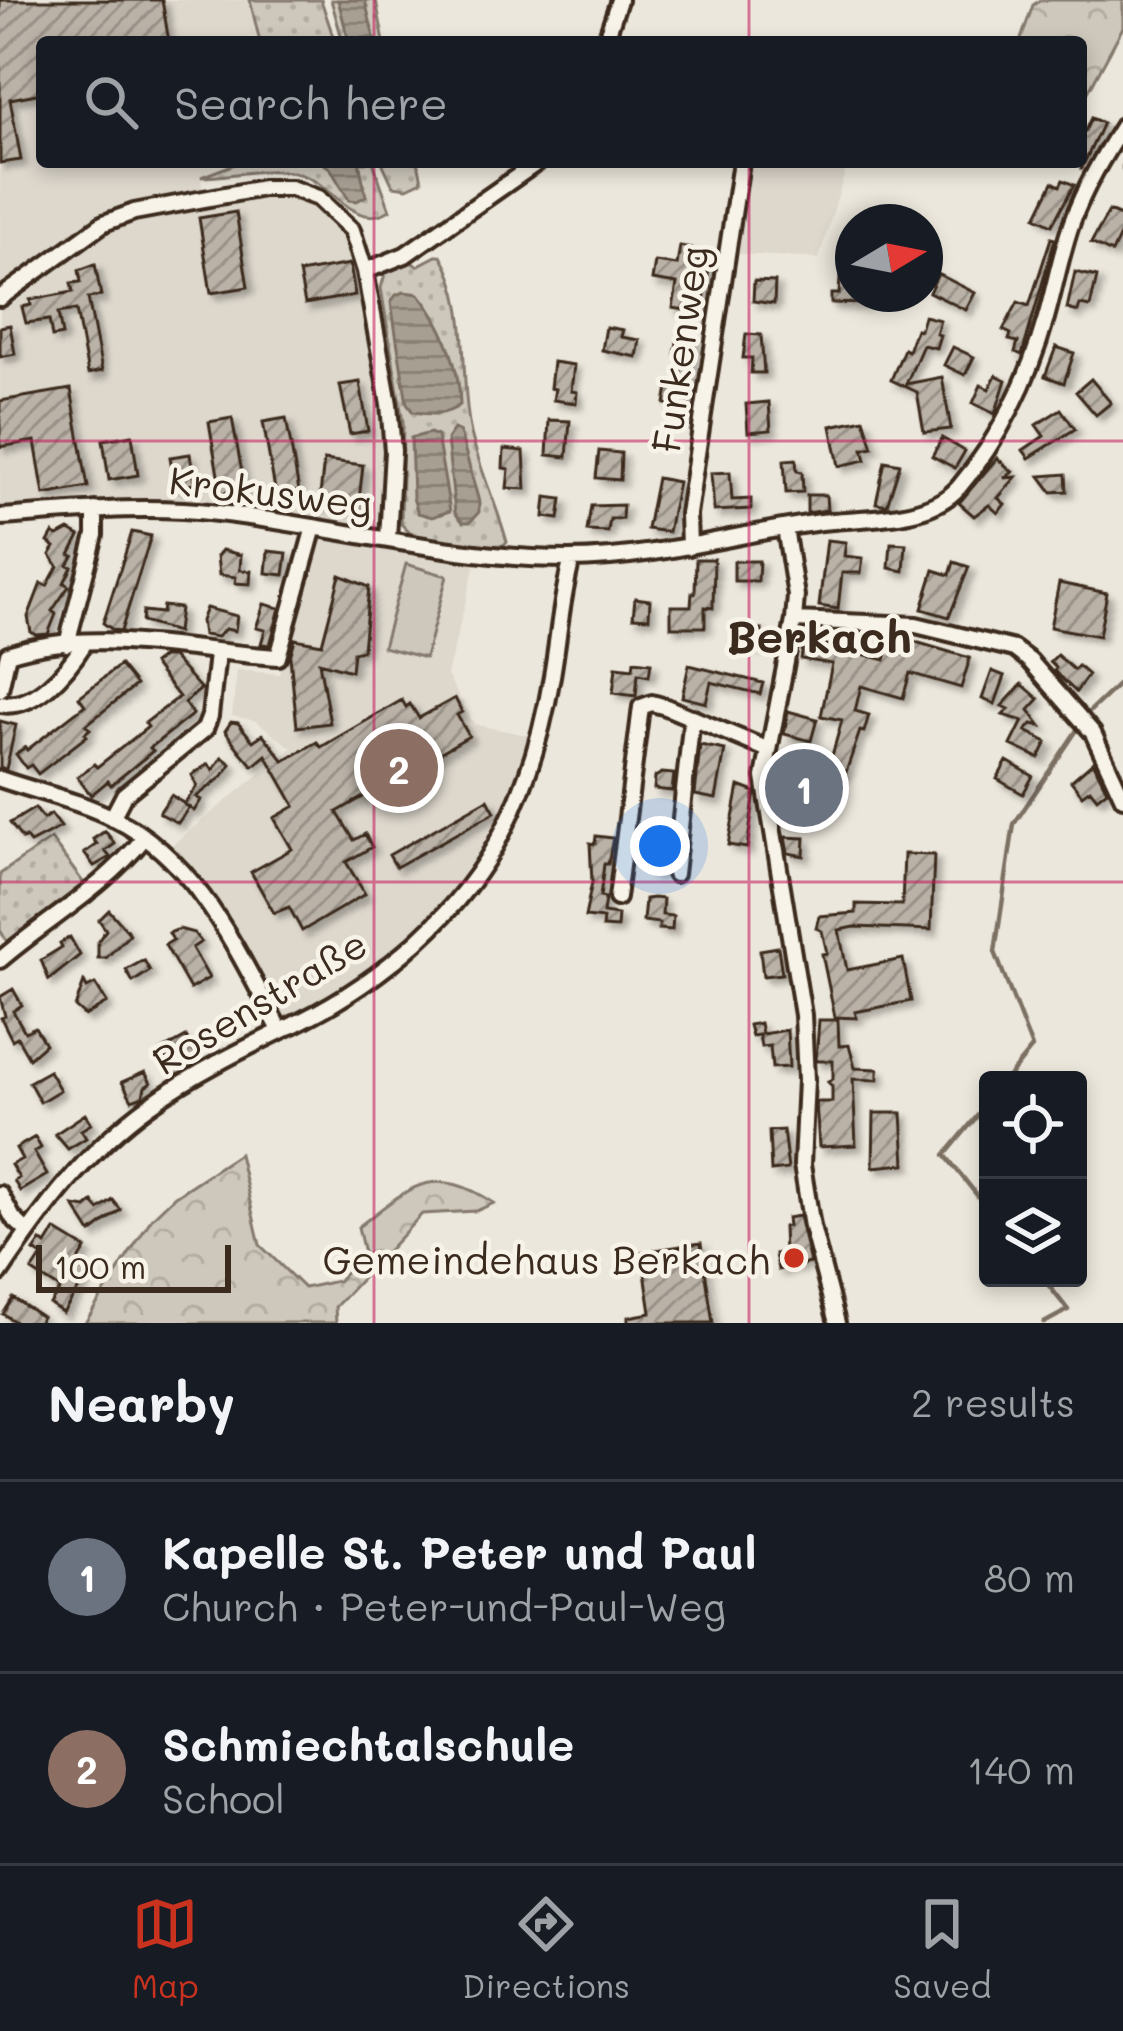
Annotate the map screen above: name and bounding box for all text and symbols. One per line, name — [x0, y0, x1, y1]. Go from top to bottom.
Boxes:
search box — [36, 36, 1087, 168]
icon: search — [78, 69, 144, 135]
text: Search here — [174, 73, 448, 131]
north arrow — [835, 204, 943, 312]
street label: Funkenweg — [639, 242, 720, 456]
street label: Krokusweg — [166, 453, 376, 530]
district label: Berkach — [726, 606, 912, 664]
pin: 2 — [360, 723, 438, 813]
pin: 1 — [765, 743, 843, 833]
your location — [630, 816, 690, 876]
street label: Rosenstraße — [142, 917, 376, 1085]
map controls — [979, 1071, 1087, 1287]
button: locate — [979, 1071, 1087, 1179]
button: layers — [979, 1179, 1087, 1287]
place label: Gemeindehaus Berkach — [322, 1233, 770, 1284]
scale bar — [36, 1239, 231, 1292]
text: 100 m — [54, 1244, 146, 1287]
marker: Gemeindehaus Berkach — [781, 1245, 807, 1271]
text: Nearby — [48, 1368, 235, 1435]
text: 2 results — [911, 1376, 1075, 1427]
text: Kapelle St. Peter und Paul — [162, 1522, 757, 1580]
text: 1 — [78, 1551, 96, 1602]
text: 80 m — [984, 1551, 1075, 1602]
text: Church · Peter-und-Paul-Weg — [162, 1580, 726, 1631]
text: Schmiechtalschule — [162, 1714, 574, 1772]
text: 2 — [76, 1743, 98, 1794]
text: 140 m — [967, 1743, 1075, 1794]
text: School — [162, 1772, 285, 1823]
tab: Map — [132, 1891, 199, 2006]
tab: Directions — [462, 1891, 630, 2006]
tab: Saved — [893, 1891, 991, 2006]

